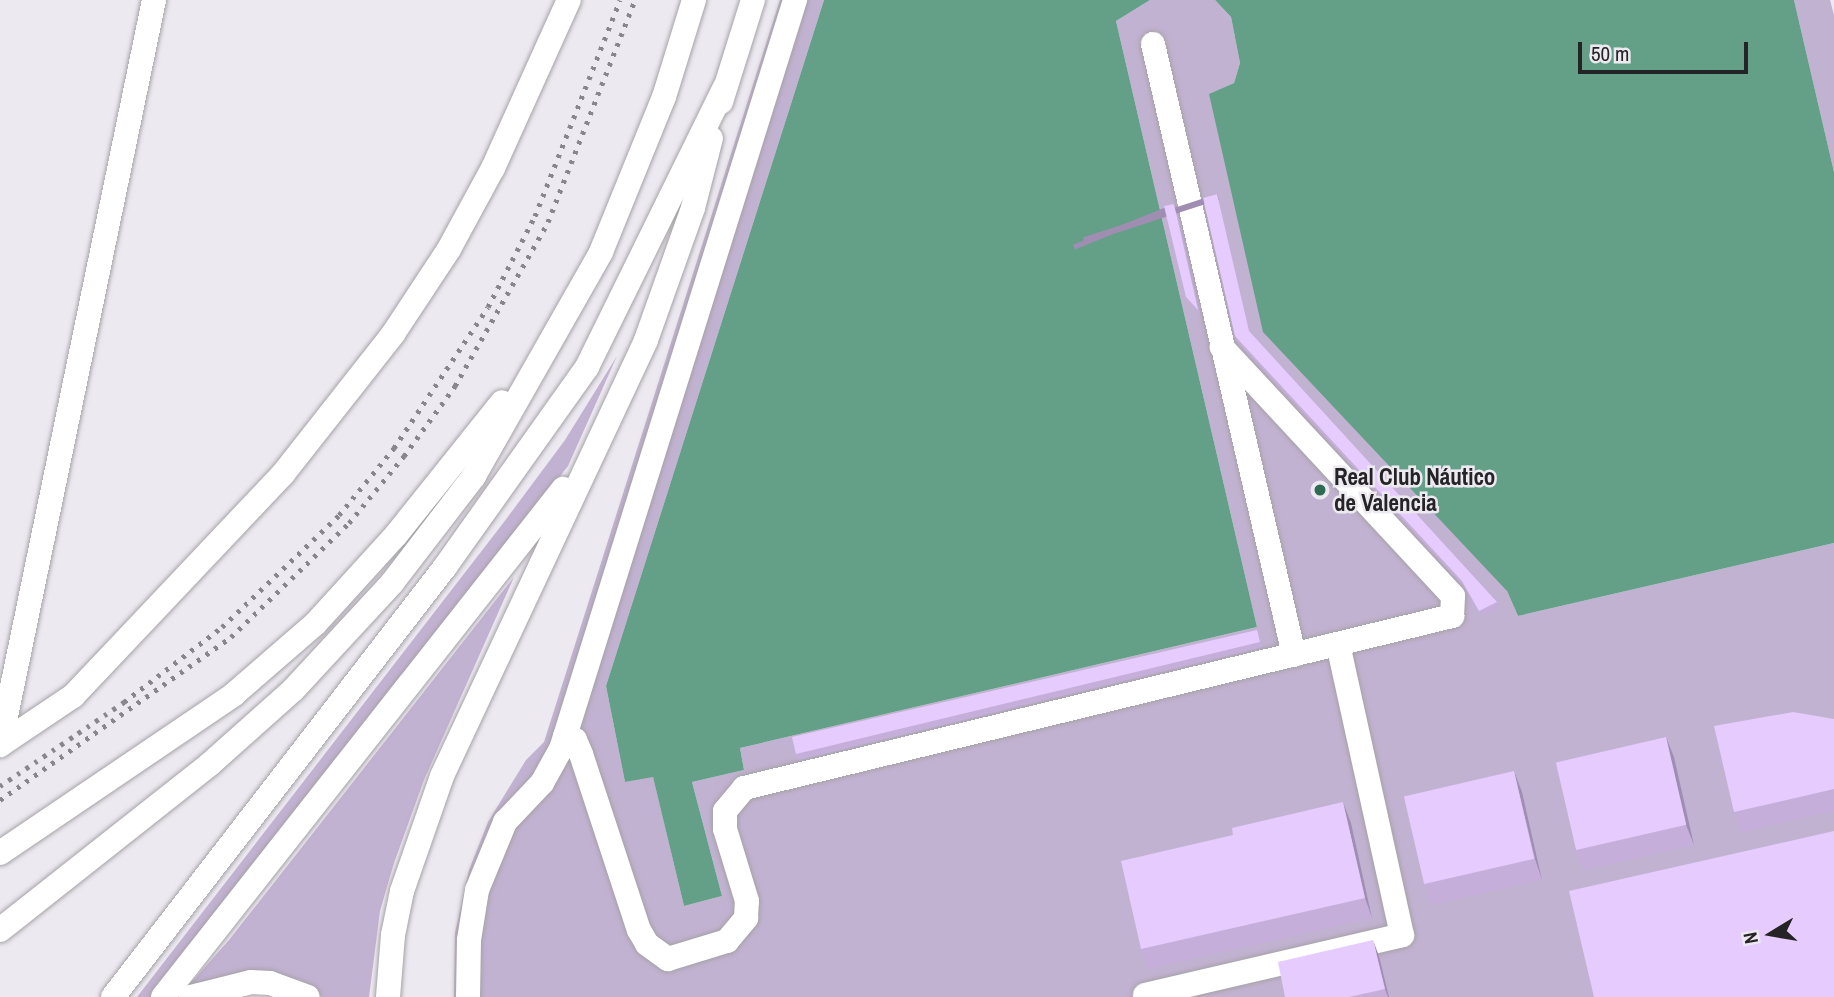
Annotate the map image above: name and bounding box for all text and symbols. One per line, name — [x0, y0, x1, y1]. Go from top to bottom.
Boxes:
scale bar — [1582, 28, 1752, 72]
text: 50 m — [1591, 39, 1629, 68]
place label: Real Club Náutico de Valencia — [1334, 463, 1495, 517]
marker: Real Club Náutico de Valencia — [1312, 482, 1328, 498]
north arrow — [1736, 899, 1806, 969]
text: N — [1737, 930, 1764, 946]

